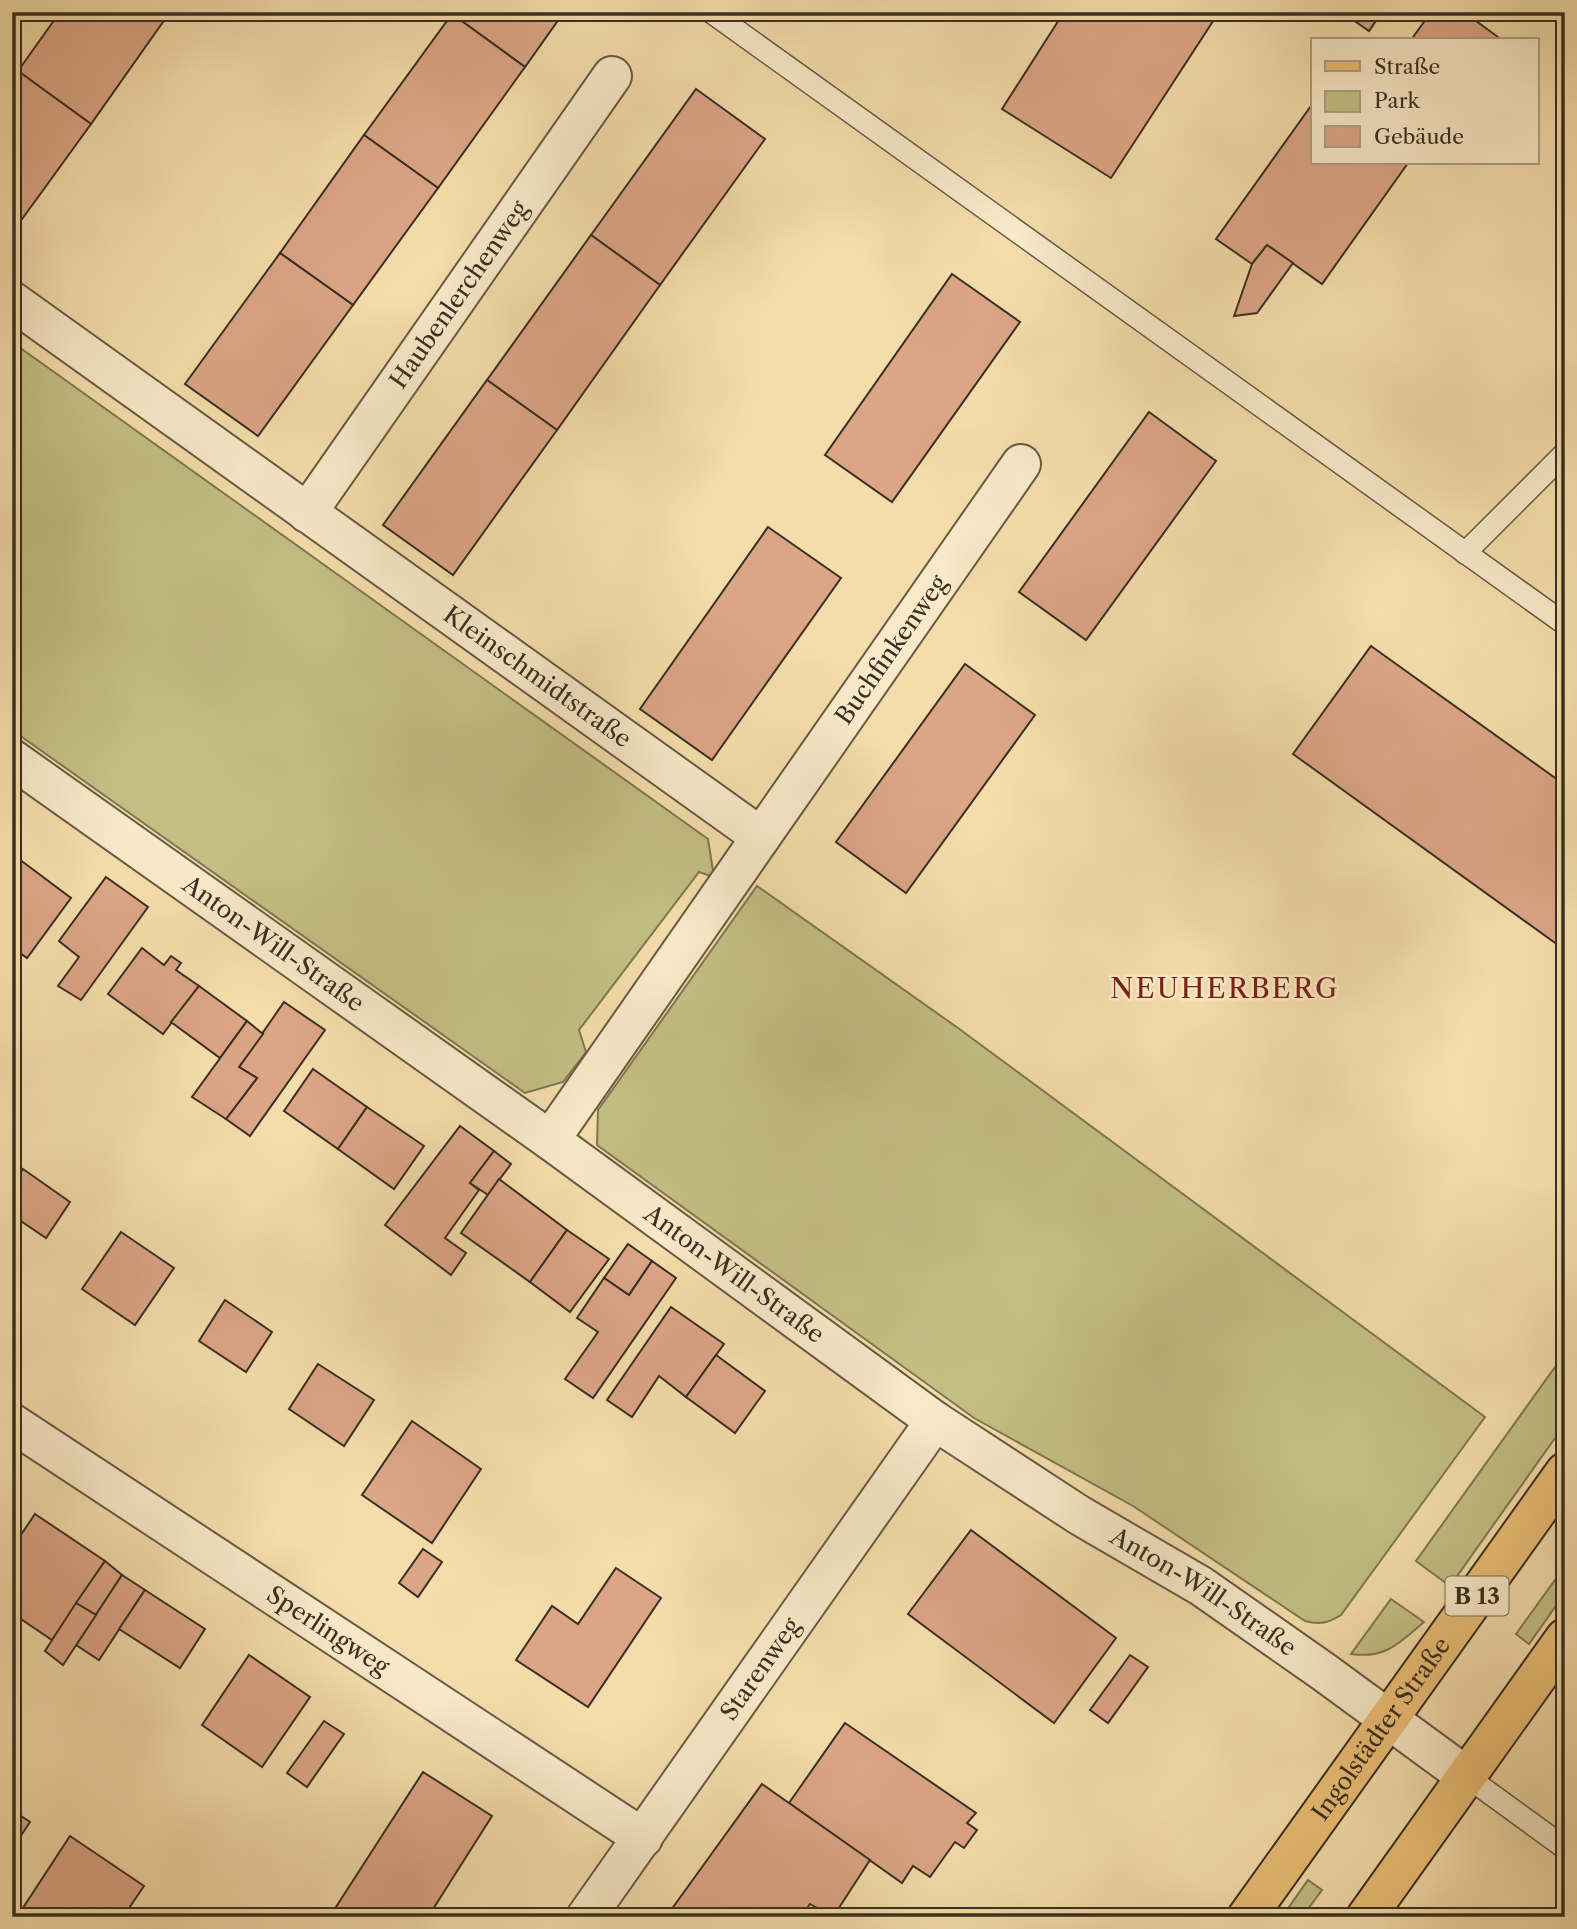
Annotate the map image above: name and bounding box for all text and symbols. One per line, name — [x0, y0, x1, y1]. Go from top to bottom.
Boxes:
legend — [1311, 38, 1538, 164]
text: Straße — [1374, 54, 1440, 79]
text: Park — [1374, 88, 1420, 113]
text: Gebäude — [1374, 124, 1464, 149]
street label: Haubenlerchenweg — [383, 195, 534, 394]
street label: Buchfinkenweg — [829, 569, 953, 730]
street label: Kleinschmidtstraße — [438, 600, 637, 754]
street label: Anton-Will-Straße — [176, 869, 370, 1018]
district label: NEUHERBERG — [1110, 971, 1340, 1005]
street label: Anton-Will-Straße — [638, 1198, 830, 1349]
street label: Anton-Will-Straße — [1104, 1521, 1302, 1662]
road number: B 13 — [1446, 1576, 1508, 1616]
street label: Sperlingweg — [262, 1580, 395, 1681]
street label: Starenweg — [714, 1612, 806, 1726]
street label: Ingolstädter Straße — [1306, 1632, 1456, 1826]

